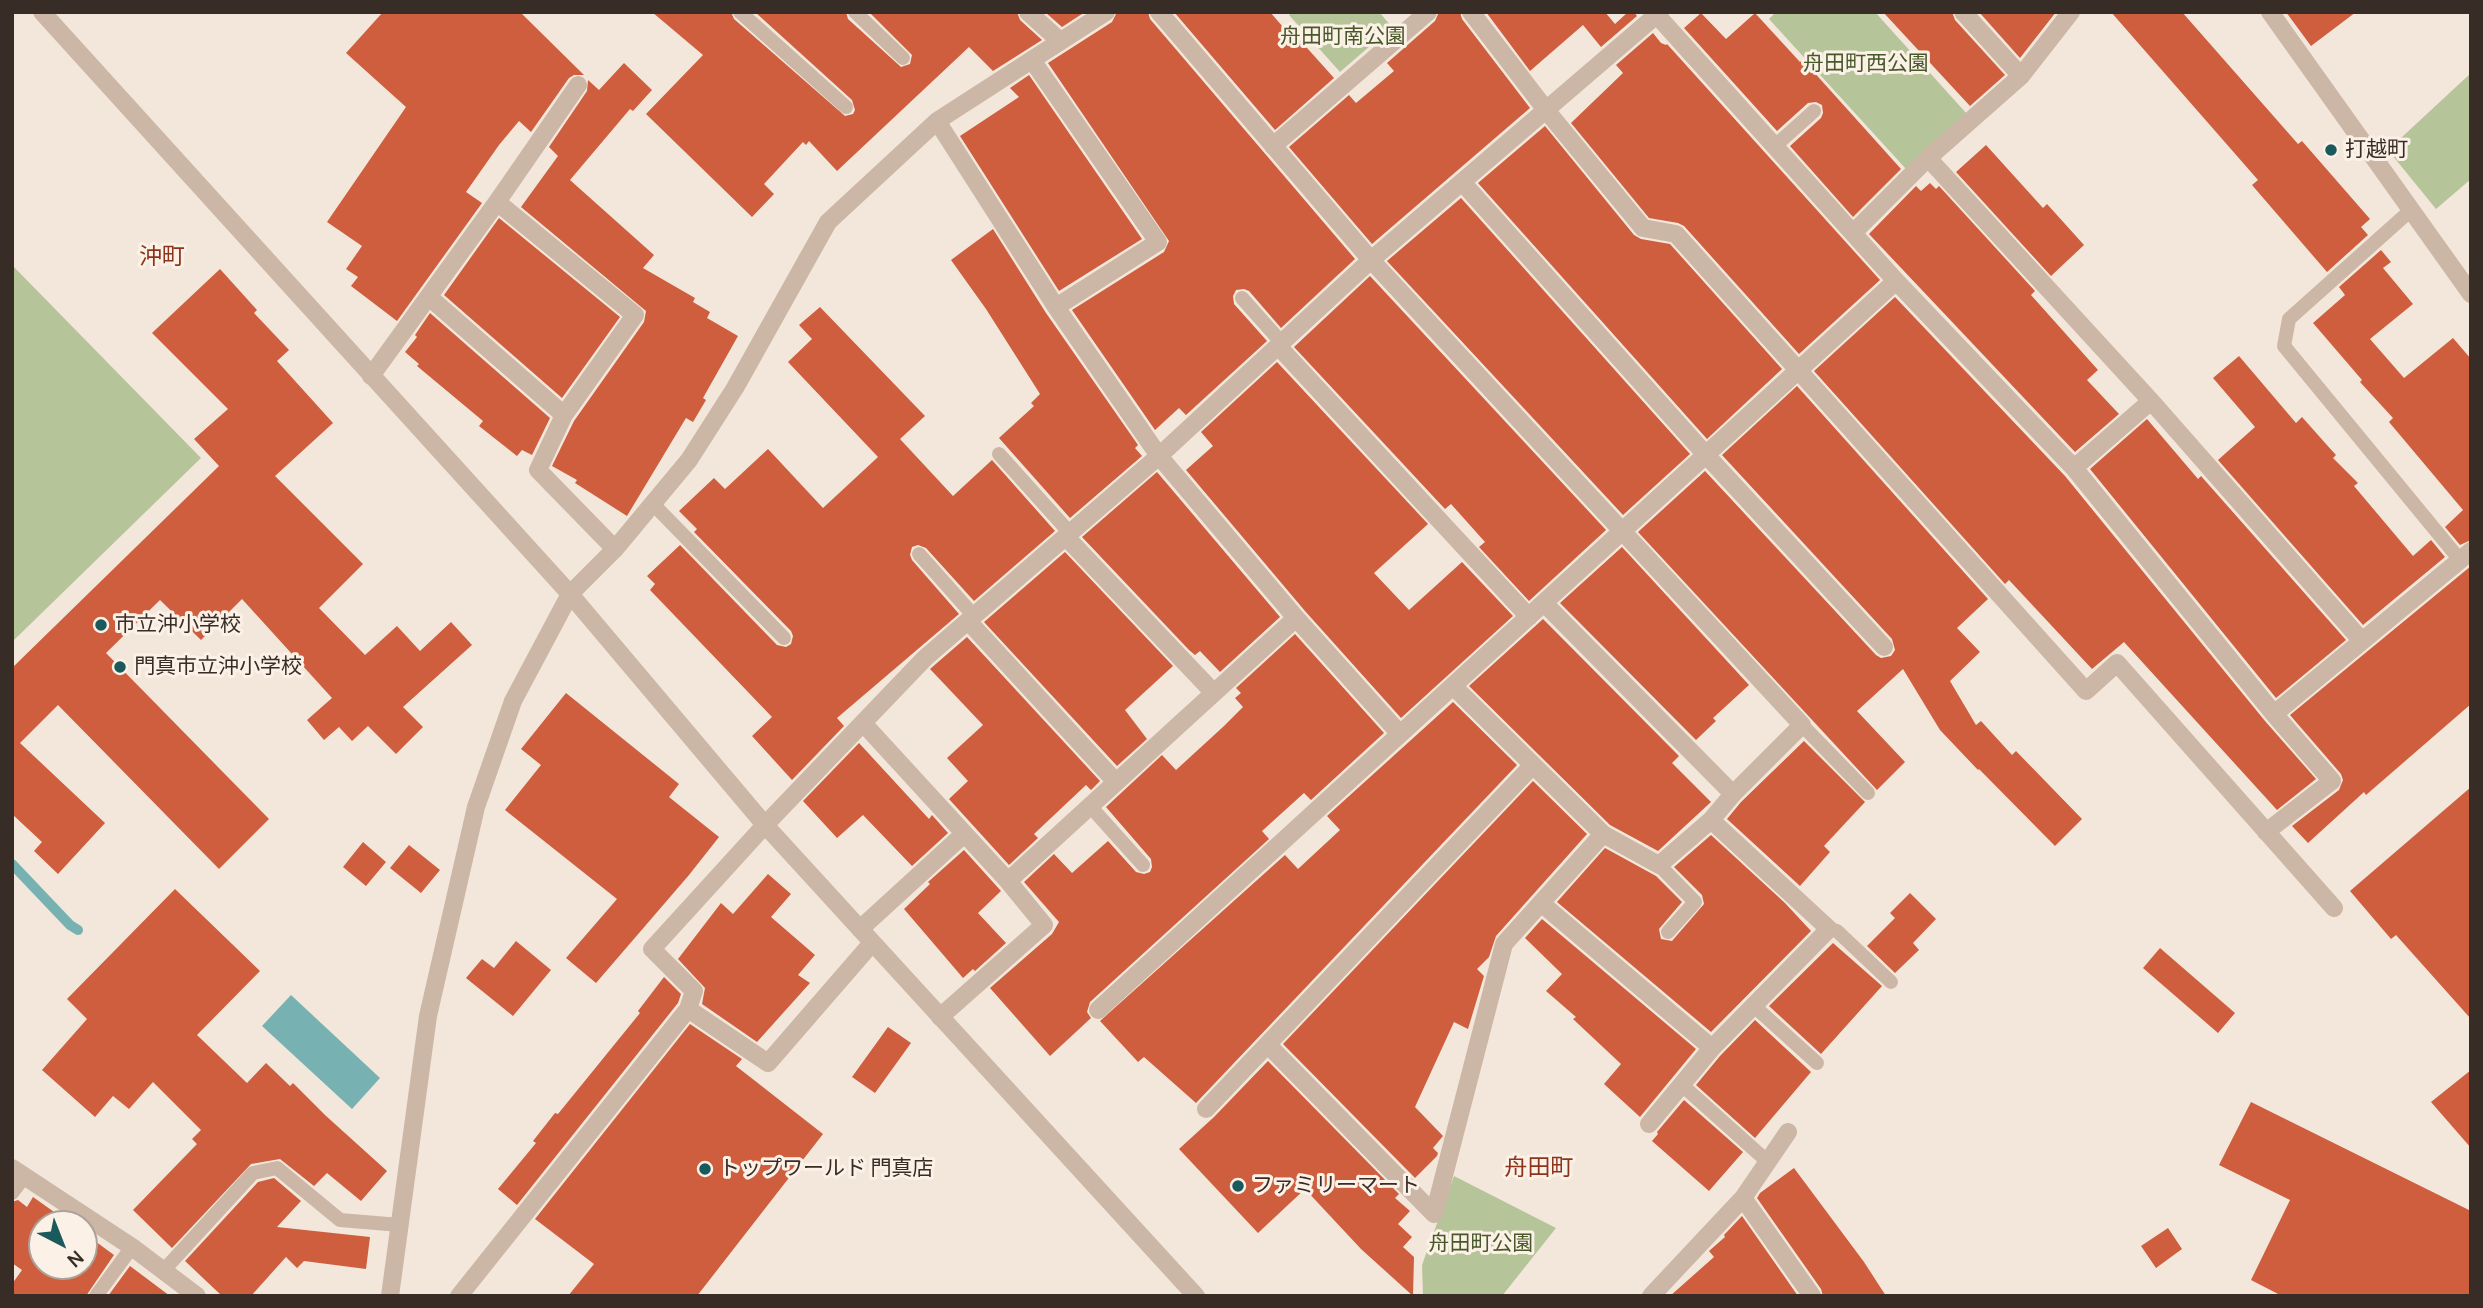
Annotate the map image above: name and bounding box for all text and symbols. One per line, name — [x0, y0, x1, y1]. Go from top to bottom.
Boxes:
park label: 舟田町南公園 — [1280, 24, 1406, 50]
park label: 舟田町西公園 — [1803, 51, 1929, 77]
place label: 打越町 — [2345, 137, 2408, 163]
marker: 打越町 — [2323, 142, 2339, 158]
district label: 沖町 — [139, 244, 185, 272]
place label: 市立沖小学校 — [115, 612, 241, 638]
marker: 市立沖小学校 — [93, 617, 109, 633]
place label: 門真市立沖小学校 — [134, 654, 302, 680]
marker: 門真市立沖小学校 — [112, 659, 128, 675]
district label: 舟田町 — [1505, 1155, 1573, 1183]
place label: トップワールド 門真店 — [719, 1156, 933, 1182]
marker: トップワールド 門真店 — [697, 1161, 713, 1177]
place label: ファミリーマート — [1252, 1173, 1420, 1199]
marker: ファミリーマート — [1230, 1178, 1246, 1194]
north arrow — [28, 1210, 98, 1280]
park label: 舟田町公園 — [1429, 1231, 1533, 1257]
text: N — [62, 1245, 89, 1273]

